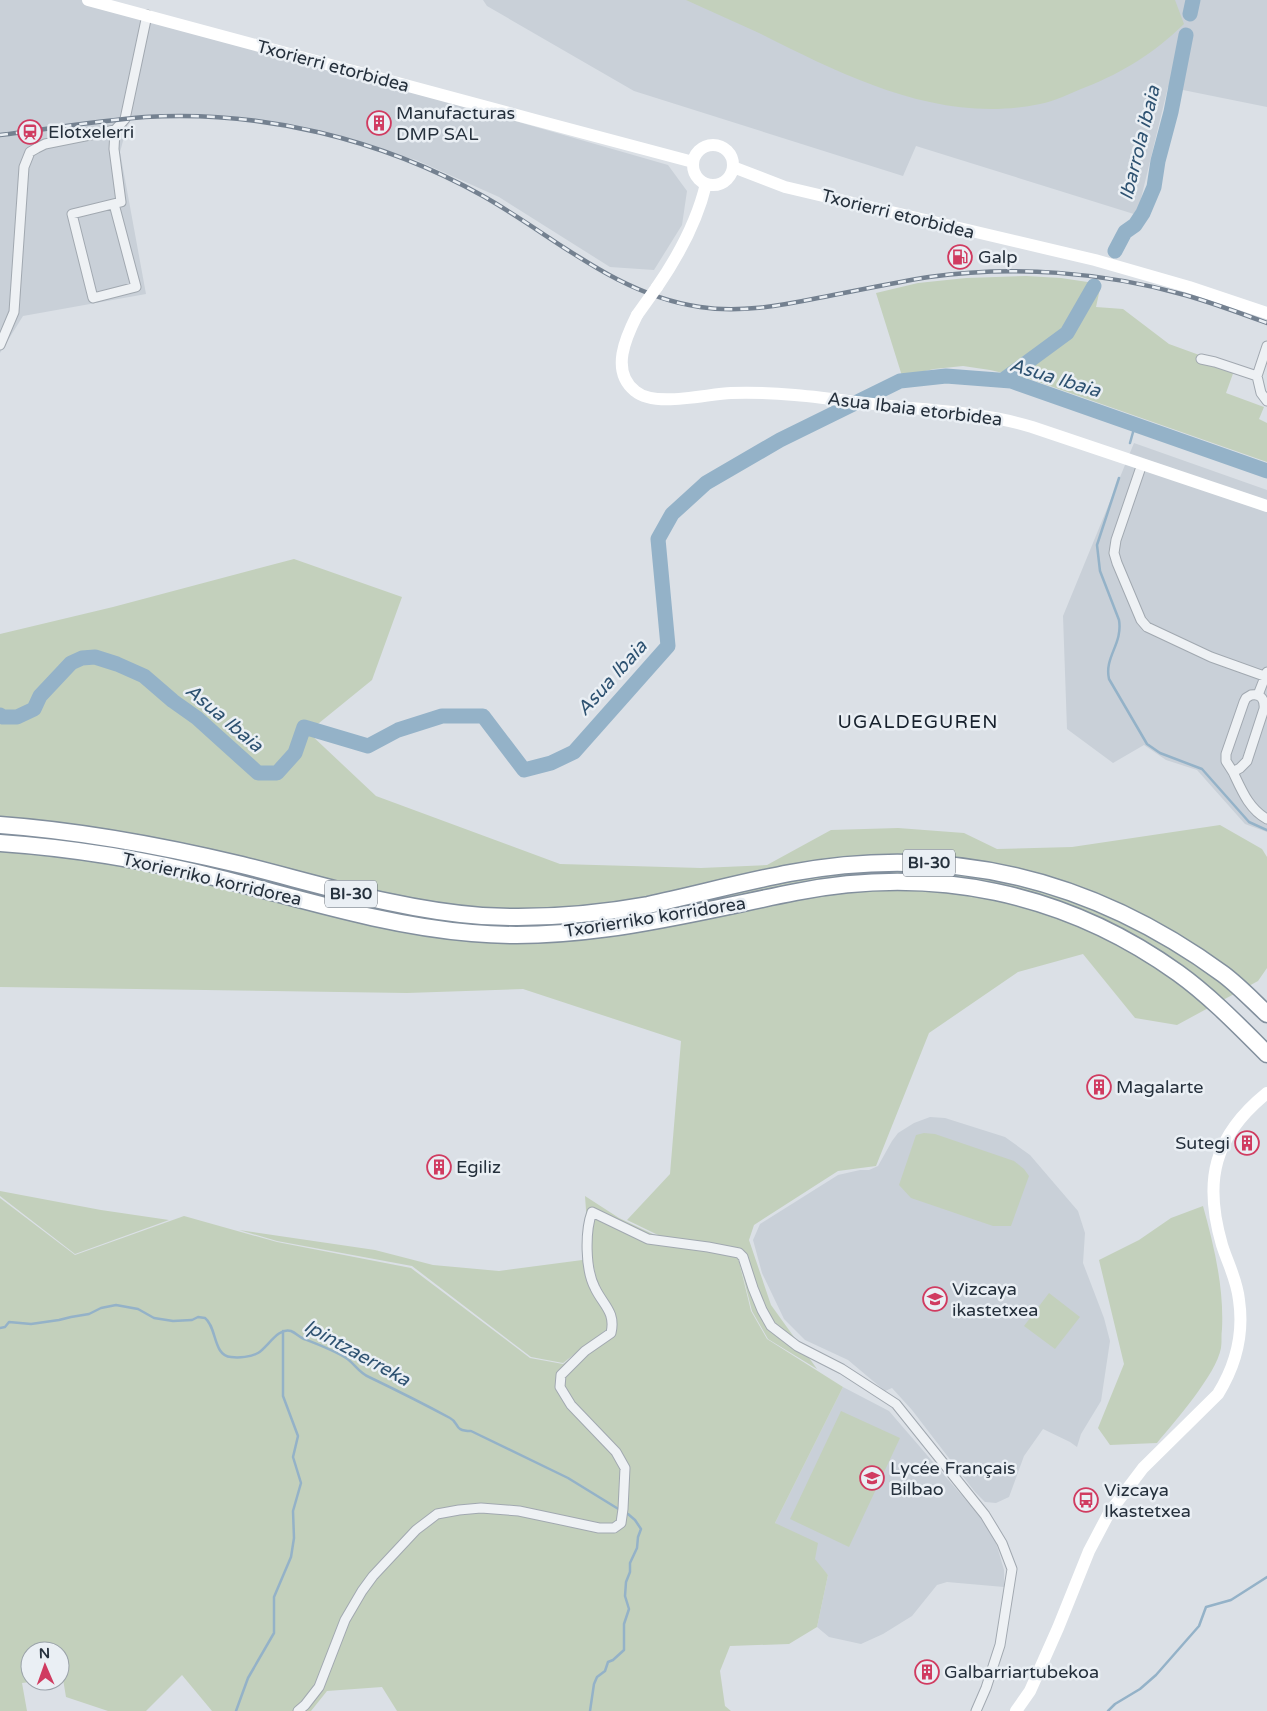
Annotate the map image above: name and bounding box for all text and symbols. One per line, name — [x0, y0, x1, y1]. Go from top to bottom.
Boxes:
street label: Txorierri etorbidea — [254, 35, 412, 97]
water label: Ibarrola ibaia — [1115, 82, 1165, 202]
place label: Manufacturas DMP SAL — [396, 102, 515, 145]
building icon: Manufacturas DMP SAL — [366, 110, 392, 136]
station icon: Elotxelerri — [17, 119, 43, 145]
place label: Elotxelerri — [48, 121, 134, 143]
street label: Txorierri etorbidea — [819, 184, 977, 244]
fuel station icon: Galp — [947, 244, 973, 270]
place label: Galp — [978, 246, 1018, 268]
water label: Asua Ibaia — [1007, 354, 1104, 403]
street label: Asua Ibaia etorbidea — [826, 387, 1004, 431]
water label: Asua Ibaia — [572, 635, 652, 720]
water label: Asua Ibaia — [181, 679, 268, 757]
district label: UGALDEGUREN — [838, 711, 998, 733]
street label: Txorierriko korridorea — [120, 848, 304, 910]
road number: BI-30 — [903, 850, 955, 876]
road number: BI-30 — [325, 881, 377, 908]
street label: Txorierriko korridorea — [563, 892, 747, 942]
building icon: Magalarte — [1086, 1074, 1112, 1100]
place label: Magalarte — [1116, 1076, 1203, 1098]
building icon: Sutegi — [1234, 1130, 1260, 1156]
place label: Sutegi — [1175, 1132, 1230, 1154]
building icon: Egiliz — [426, 1154, 452, 1180]
place label: Egiliz — [456, 1156, 501, 1178]
place label: Vizcaya ikastetxea — [952, 1278, 1038, 1321]
school or university icon: Vizcaya ikastetxea — [922, 1286, 948, 1312]
water label: Ipintzaerreka — [300, 1315, 415, 1392]
place label: Lycée Français Bilbao — [890, 1457, 1016, 1500]
school or university icon: Lycée Français Bilbao — [859, 1465, 885, 1491]
place label: Vizcaya Ikastetxea — [1104, 1479, 1191, 1522]
bus stop icon: Vizcaya Ikastetxea — [1073, 1487, 1099, 1513]
north arrow — [20, 1641, 70, 1691]
text: N — [39, 1645, 50, 1662]
building icon: Galbarriartubekoa — [914, 1659, 940, 1685]
place label: Galbarriartubekoa — [944, 1661, 1099, 1683]

